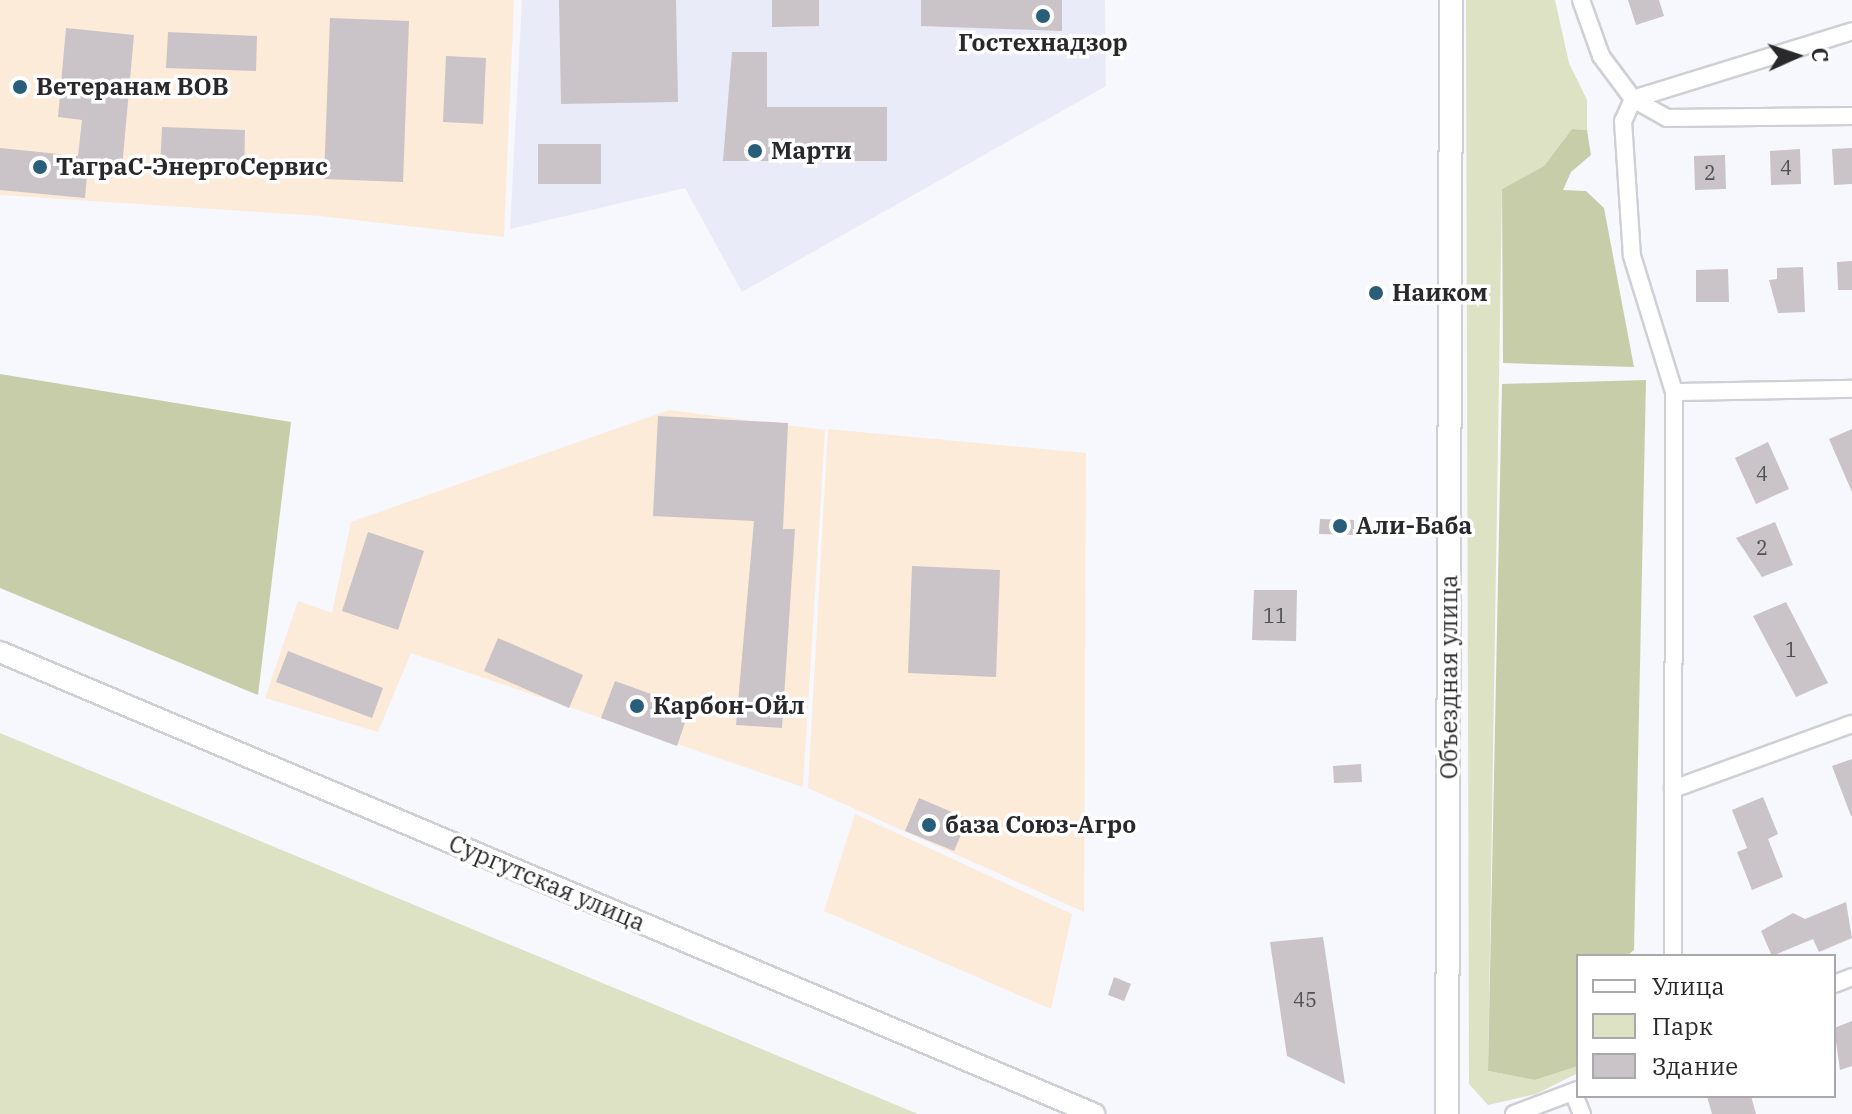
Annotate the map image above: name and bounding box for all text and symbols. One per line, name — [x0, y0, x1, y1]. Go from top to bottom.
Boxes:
marker: Гостехнадзор — [1034, 7, 1052, 25]
north arrow — [1756, 16, 1836, 96]
place label: Гостехнадзор — [958, 29, 1128, 57]
text: С — [1806, 47, 1835, 63]
place label: Ветеранам ВОВ — [36, 73, 229, 101]
marker: Ветеранам ВОВ — [11, 78, 29, 96]
place label: Марти — [771, 137, 852, 165]
marker: Марти — [746, 142, 764, 160]
place label: ТаграС-ЭнергоСервис — [56, 153, 328, 181]
house number: 4 — [1780, 155, 1792, 179]
marker: ТаграС-ЭнергоСервис — [31, 158, 49, 176]
house number: 2 — [1704, 160, 1716, 184]
place label: Наиком — [1392, 279, 1488, 307]
marker: Наиком — [1367, 284, 1385, 302]
house number: 4 — [1756, 461, 1768, 485]
place label: Али-Баба — [1356, 512, 1472, 540]
marker: Али-Баба — [1331, 517, 1349, 535]
house number: 2 — [1756, 535, 1768, 559]
street label: Объездная улица — [1435, 575, 1463, 779]
house number: 11 — [1263, 603, 1287, 627]
house number: 1 — [1785, 637, 1797, 661]
place label: Карбон-Ойл — [653, 692, 805, 720]
marker: Карбон-Ойл — [628, 697, 646, 715]
place label: база Союз-Агро — [945, 811, 1136, 839]
marker: база Союз-Агро — [920, 816, 938, 834]
street label: Сургутская улица — [445, 829, 649, 937]
legend — [1576, 954, 1836, 1098]
text: Улица — [1652, 970, 1725, 1002]
house number: 45 — [1293, 987, 1317, 1011]
text: Парк — [1652, 1010, 1713, 1042]
text: Здание — [1652, 1050, 1738, 1082]

